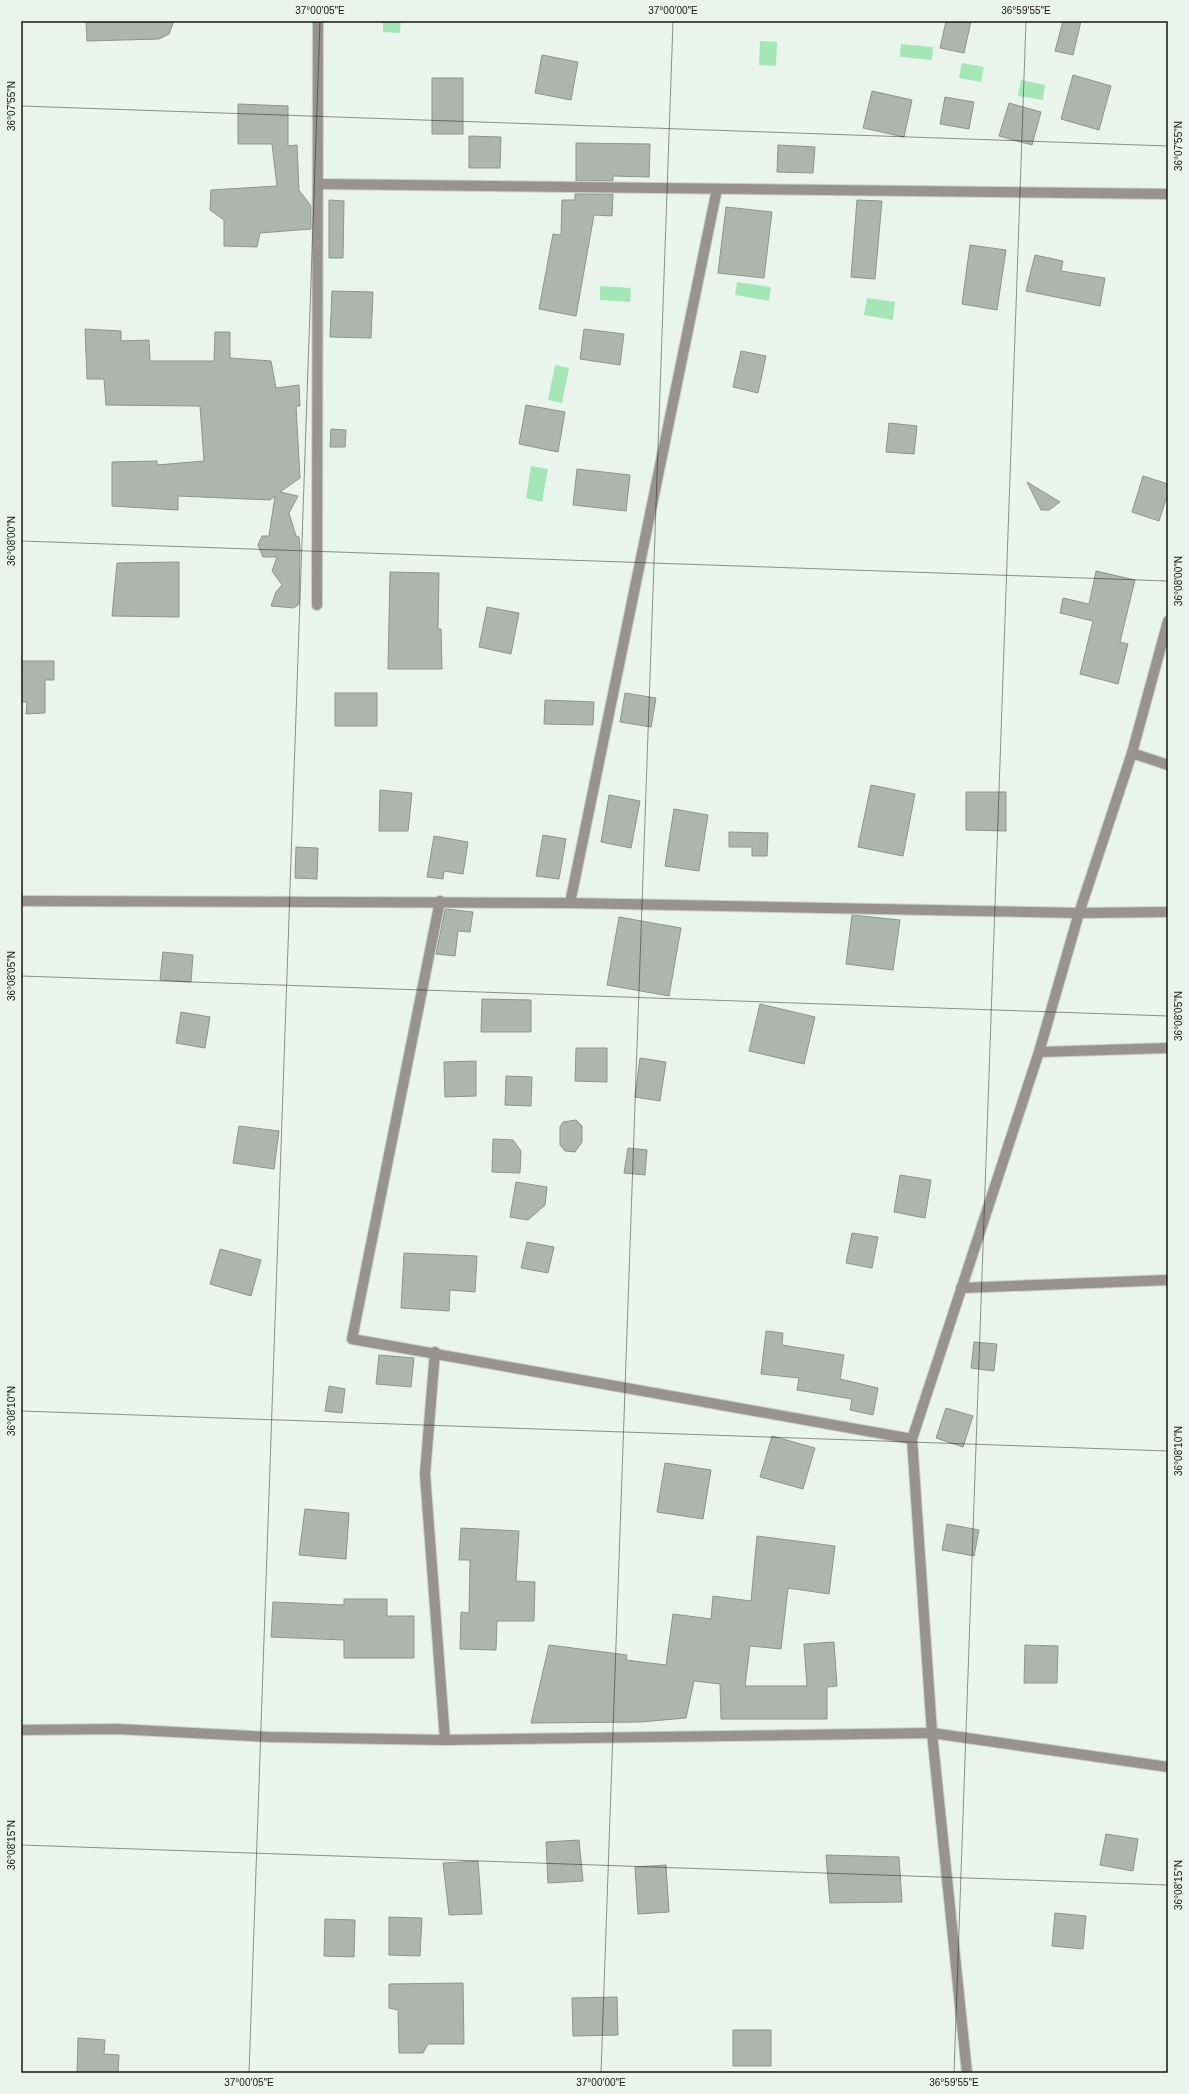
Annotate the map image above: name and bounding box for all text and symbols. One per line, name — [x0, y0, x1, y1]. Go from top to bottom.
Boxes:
text: 37°00'05"E — [295, 5, 345, 16]
text: 37°00'00"E — [648, 5, 698, 16]
text: 36°59'55"E — [1001, 5, 1051, 16]
text: 36°07'55"N — [6, 81, 17, 131]
text: 36°07'55"N — [1173, 121, 1184, 171]
text: 36°08'00"N — [6, 516, 17, 566]
text: 36°08'00"N — [1173, 556, 1184, 606]
text: 36°08'05"N — [6, 951, 17, 1001]
text: 36°08'05"N — [1173, 991, 1184, 1041]
text: 36°08'10"N — [6, 1386, 17, 1436]
text: 36°08'10"N — [1173, 1426, 1184, 1476]
text: 36°08'15"N — [6, 1820, 17, 1870]
text: 36°08'15"N — [1173, 1860, 1184, 1910]
text: 37°00'05"E — [224, 2077, 274, 2088]
text: 37°00'00"E — [576, 2077, 626, 2088]
text: 36°59'55"E — [929, 2077, 979, 2088]

